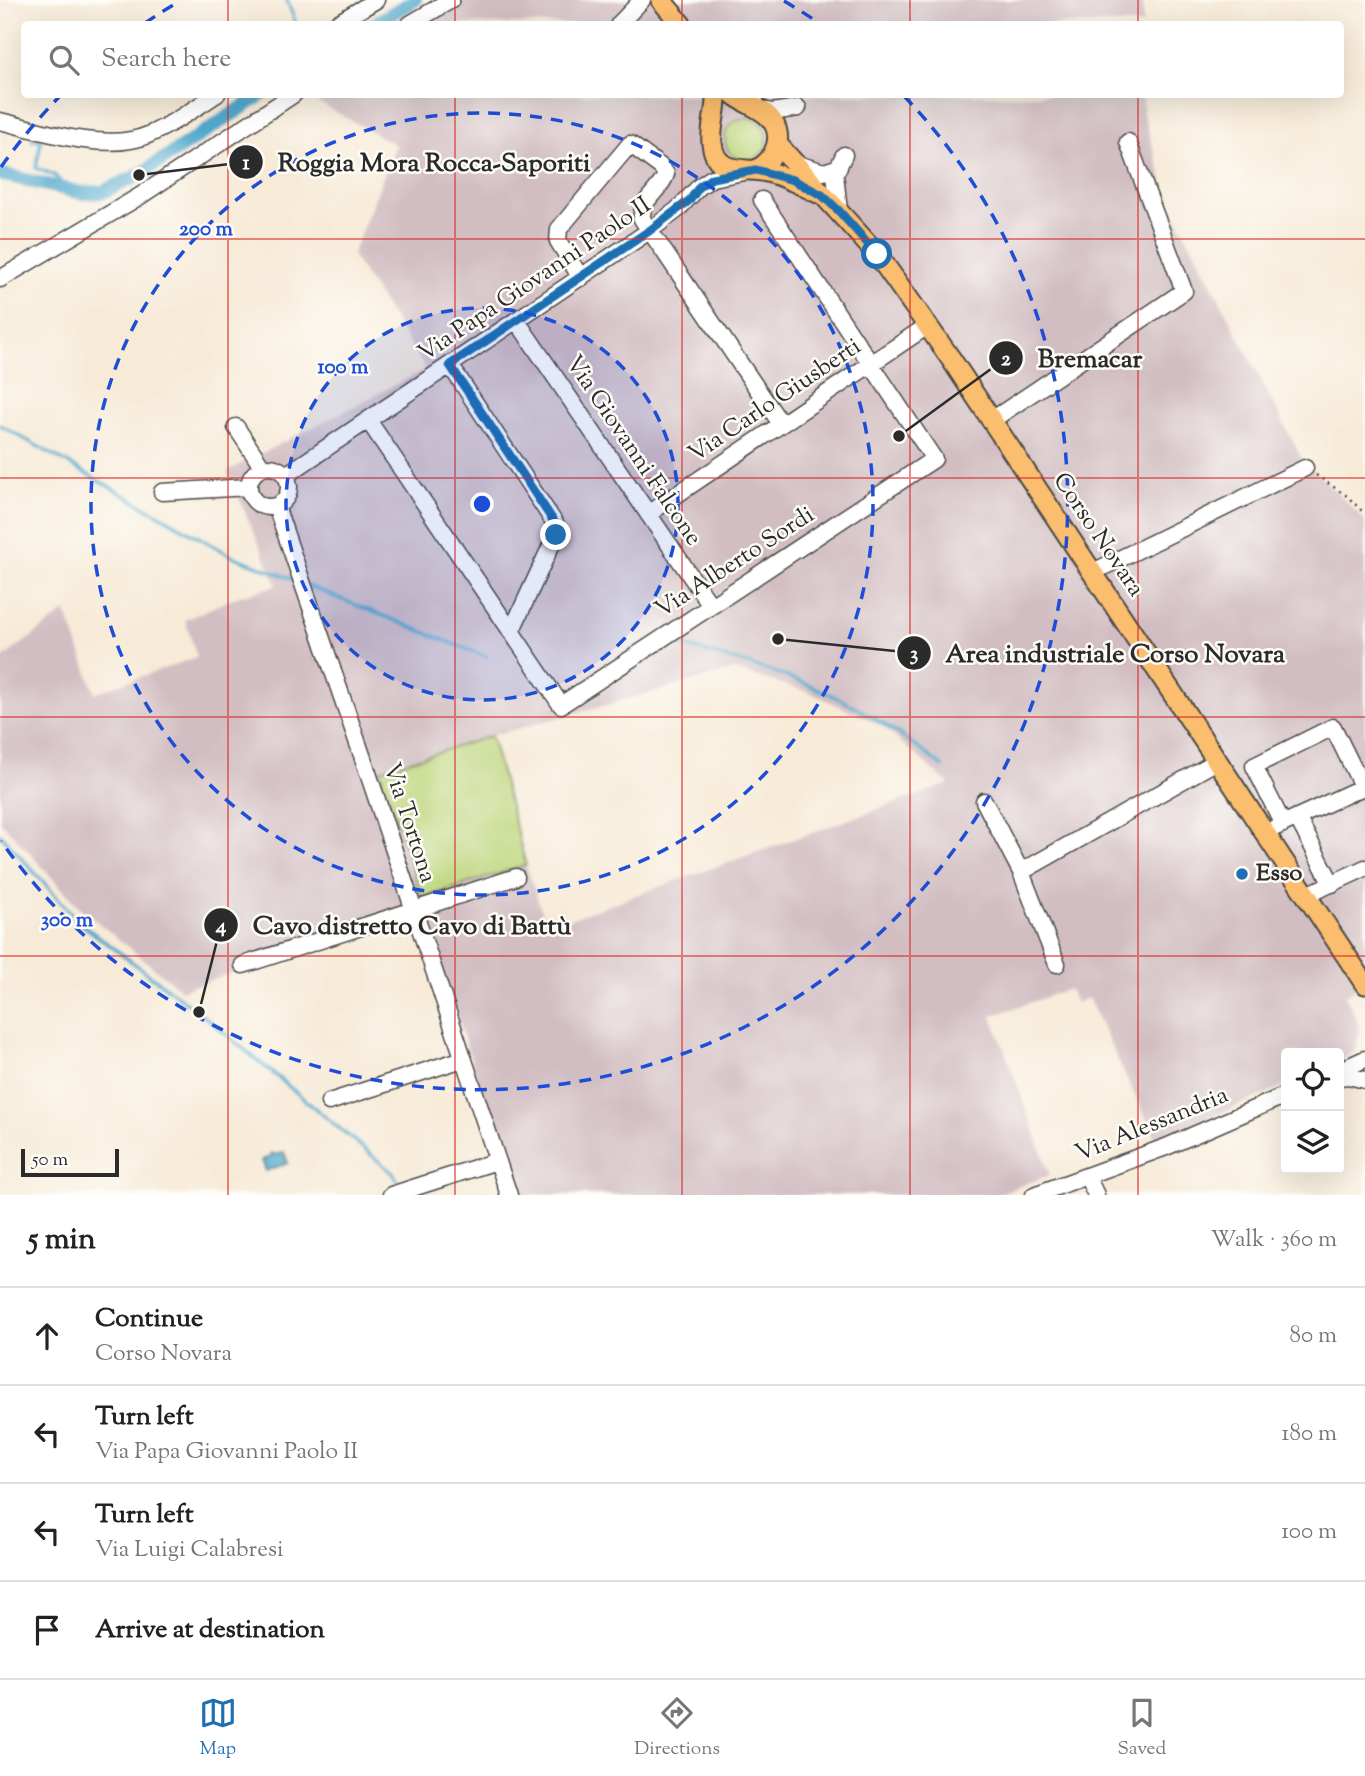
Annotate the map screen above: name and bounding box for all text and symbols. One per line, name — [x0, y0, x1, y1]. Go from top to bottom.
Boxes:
search box — [21, 21, 1344, 98]
icon: search — [45, 41, 83, 79]
text: Search here — [101, 41, 231, 78]
callout: Roggia Mora Rocca-Saporiti — [229, 138, 605, 185]
text: Roggia Mora Rocca-Saporiti — [278, 146, 591, 183]
text: 1 — [242, 149, 250, 179]
street label: Via Papa Giovanni Paolo II — [412, 189, 658, 371]
text: 200 m — [179, 215, 234, 245]
route start — [861, 238, 892, 269]
street label: Via Carlo Giusberti — [682, 330, 868, 472]
callout: Bremacar — [988, 334, 1156, 381]
text: Bremacar — [1038, 342, 1142, 379]
text: 2 — [1001, 345, 1011, 375]
street label: Via Giovanni Falcone — [557, 349, 709, 553]
text: 100 m — [318, 353, 369, 383]
street label: Corso Novara — [1044, 466, 1152, 604]
centre of rings — [470, 492, 494, 516]
street label: Via Alberto Sordi — [649, 499, 822, 627]
route end — [540, 519, 571, 550]
callout: Area industriale Corso Novara — [896, 629, 1299, 676]
text: Area industriale Corso Novara — [945, 637, 1285, 674]
text: 3 — [910, 640, 918, 670]
street label: Via Tortona — [374, 759, 444, 887]
place label: Esso — [1256, 857, 1303, 891]
marker: Esso — [1234, 866, 1250, 882]
callout: Cavo distretto Cavo di Battù — [204, 901, 585, 948]
text: 300 m — [41, 906, 94, 936]
text: Cavo distretto Cavo di Battù — [253, 909, 571, 946]
text: 4 — [215, 912, 227, 942]
map controls — [1281, 1048, 1344, 1174]
button: locate — [1281, 1048, 1344, 1111]
street label: Via Alessandria — [1070, 1079, 1234, 1171]
button: layers — [1281, 1111, 1344, 1174]
scale bar — [21, 1146, 119, 1178]
text: 50 m — [32, 1147, 68, 1174]
text: 5 min — [28, 1219, 96, 1262]
text: Walk · 360 m — [1211, 1224, 1337, 1257]
text: Continue — [95, 1301, 203, 1338]
icon: ahead — [28, 1317, 66, 1355]
text: 80 m — [1289, 1320, 1337, 1353]
text: Corso Novara — [95, 1338, 232, 1371]
text: Turn left — [95, 1399, 194, 1436]
icon: left — [28, 1415, 66, 1453]
text: 180 m — [1282, 1418, 1337, 1451]
text: Via Papa Giovanni Paolo II — [95, 1436, 358, 1469]
text: Turn left — [95, 1497, 194, 1534]
icon: left — [28, 1513, 66, 1551]
text: 100 m — [1281, 1516, 1337, 1549]
text: Via Luigi Calabresi — [95, 1534, 284, 1567]
icon: arrive — [28, 1611, 66, 1649]
text: Arrive at destination — [95, 1612, 325, 1649]
tab: Map — [199, 1694, 237, 1763]
tab: Directions — [634, 1694, 720, 1763]
tab: Saved — [1117, 1694, 1166, 1763]

